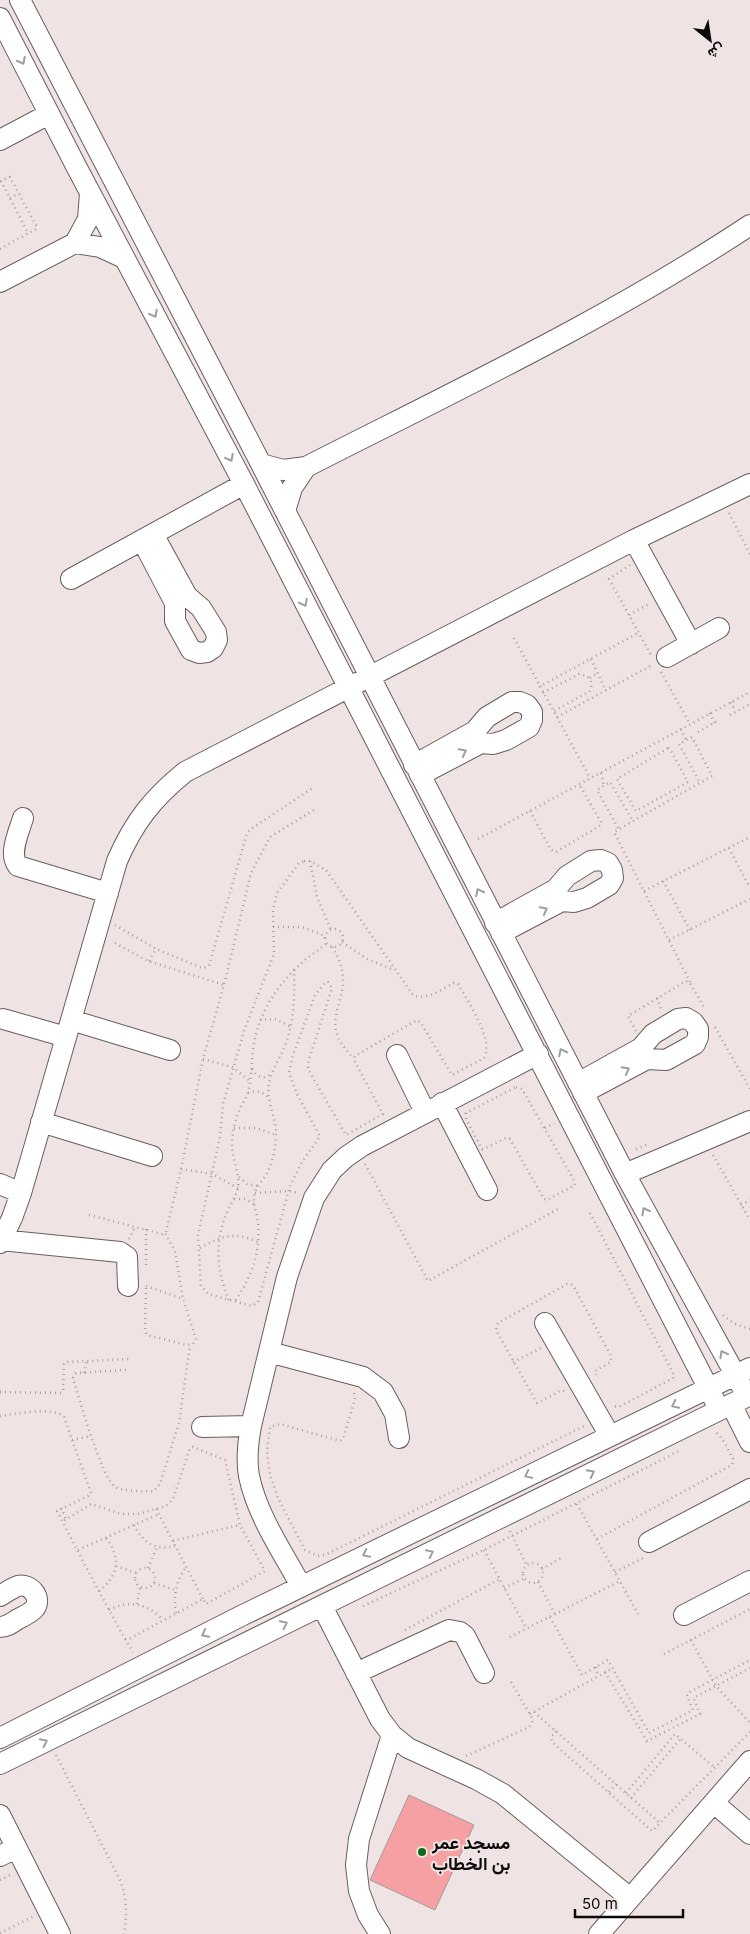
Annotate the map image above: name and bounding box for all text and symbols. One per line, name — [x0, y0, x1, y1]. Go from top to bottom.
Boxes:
north arrow — [685, 15, 735, 65]
text: ش — [705, 39, 728, 63]
one-way arrow — [16, 56, 26, 65]
one-way arrow — [148, 309, 158, 318]
one-way arrow — [224, 453, 234, 462]
one-way arrow — [298, 597, 308, 606]
one-way arrow — [457, 749, 466, 759]
one-way arrow — [475, 888, 485, 897]
one-way arrow — [539, 906, 548, 916]
one-way arrow — [558, 1048, 568, 1057]
one-way arrow — [621, 1066, 630, 1076]
one-way arrow — [642, 1207, 652, 1216]
one-way arrow — [720, 1350, 730, 1359]
one-way arrow — [671, 1398, 680, 1409]
one-way arrow — [525, 1469, 534, 1479]
one-way arrow — [586, 1469, 595, 1479]
one-way arrow — [363, 1548, 372, 1558]
one-way arrow — [425, 1549, 434, 1559]
one-way arrow — [279, 1620, 288, 1631]
one-way arrow — [201, 1628, 210, 1638]
one-way arrow — [39, 1738, 48, 1748]
place label: مسجد عمر بن الخطاب — [431, 1832, 511, 1875]
marker: مسجد عمر بن الخطاب — [416, 1846, 428, 1858]
scale bar — [575, 1886, 682, 1918]
text: 50 m — [582, 1894, 618, 1913]

